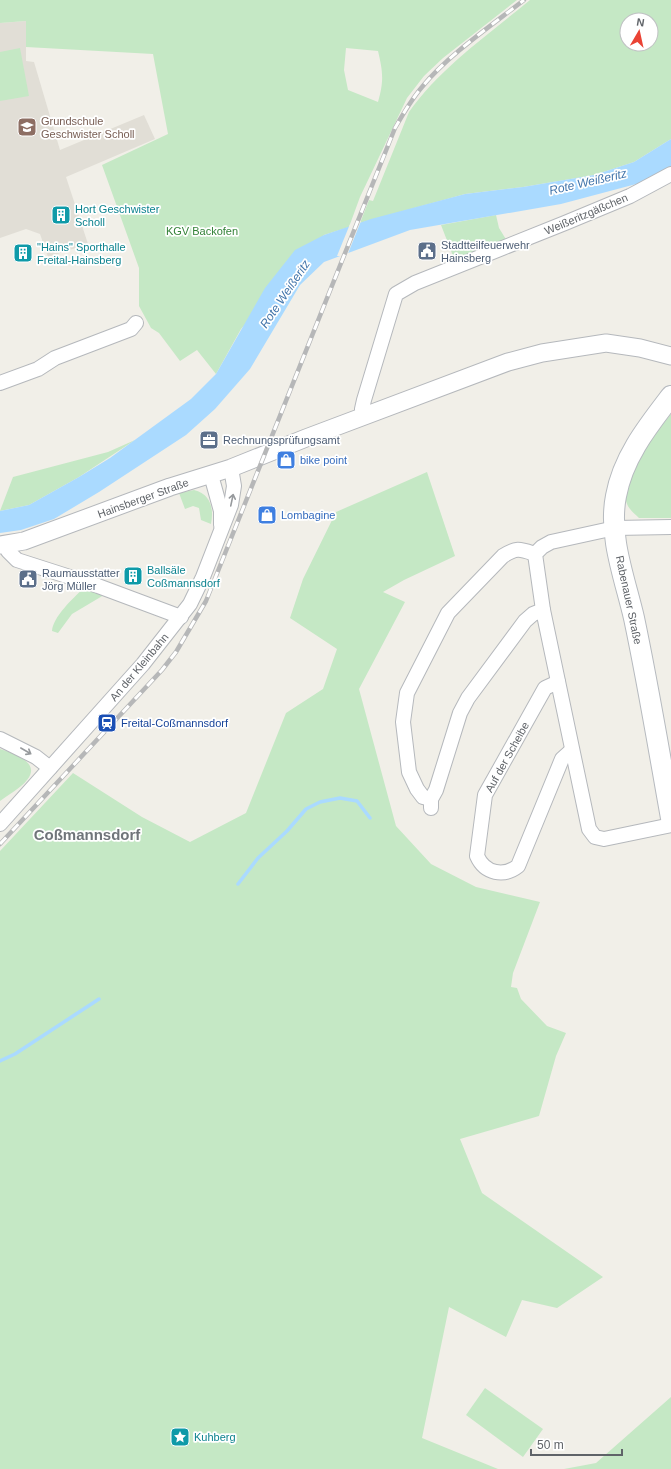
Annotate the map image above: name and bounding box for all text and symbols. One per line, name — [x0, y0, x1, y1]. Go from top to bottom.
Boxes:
north arrow — [619, 12, 659, 52]
text: N — [636, 16, 645, 29]
place label: Grundschule Geschwister Scholl — [41, 115, 135, 140]
school or university icon: Grundschule Geschwister Scholl — [16, 116, 38, 138]
water label: Rote Weißeritz — [548, 166, 628, 198]
street label: Weißeritzgäßchen — [543, 191, 629, 237]
place label: Hort Geschwister Scholl — [75, 203, 160, 228]
building icon: Hort Geschwister Scholl — [50, 204, 72, 226]
park label: KGV Backofen — [166, 225, 238, 237]
place label: Stadtteilfeuerwehr Hainsberg — [441, 239, 530, 264]
public building icon: Stadtteilfeuerwehr Hainsberg — [416, 240, 438, 262]
place label: "Hains" Sporthalle Freital-Hainsberg — [37, 241, 126, 266]
building icon: "Hains" Sporthalle Freital-Hainsberg — [12, 242, 34, 264]
water label: Rote Weißeritz — [257, 257, 313, 331]
office icon: Rechnungsprüfungsamt — [198, 429, 220, 451]
place label: Rechnungsprüfungsamt — [223, 434, 340, 446]
shop icon: bike point — [275, 449, 297, 471]
place label: bike point — [300, 454, 347, 466]
street label: Hainsberger Straße — [96, 476, 190, 520]
one-way arrow — [228, 493, 236, 506]
shop icon: Lombagine — [256, 504, 278, 526]
place label: Lombagine — [281, 509, 335, 521]
street label: Rabenauer Straße — [614, 554, 644, 646]
place label: Ballsäle Coßmannsdorf — [147, 564, 221, 589]
building icon: Ballsäle Coßmannsdorf — [122, 565, 144, 587]
place label: Raumausstatter Jörg Müller — [42, 567, 120, 592]
public building icon: Raumausstatter Jörg Müller — [17, 568, 39, 590]
street label: An der Kleinbahn — [107, 631, 171, 703]
station icon: Freital-Coßmannsdorf — [96, 712, 118, 734]
place label: Freital-Coßmannsdorf — [121, 717, 229, 729]
street label: Auf der Scheibe — [483, 720, 531, 794]
one-way arrow — [20, 748, 32, 756]
district label: Coßmannsdorf — [34, 826, 141, 843]
place icon: Kuhberg — [169, 1426, 191, 1448]
place label: Kuhberg — [194, 1431, 236, 1443]
scale bar — [531, 1431, 622, 1457]
text: 50 m — [537, 1438, 564, 1452]

